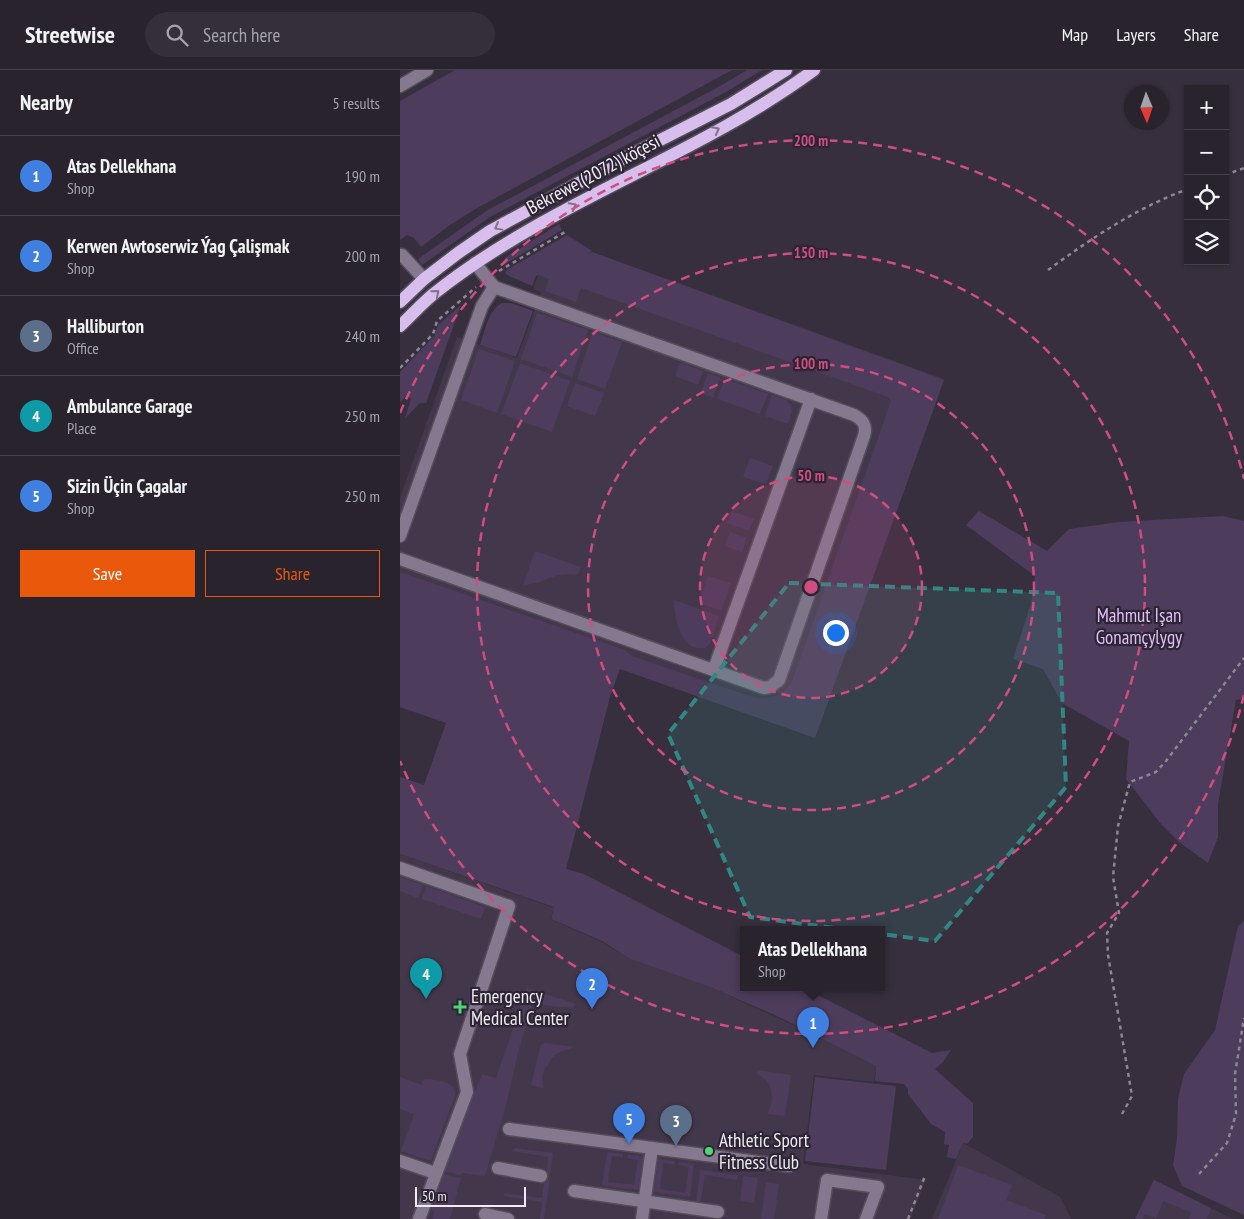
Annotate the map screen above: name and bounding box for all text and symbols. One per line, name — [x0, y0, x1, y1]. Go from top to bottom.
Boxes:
search box — [145, 12, 495, 57]
text: Streetwise — [25, 19, 115, 50]
icon: search — [163, 21, 191, 49]
text: Search here — [203, 23, 280, 47]
text: Map — [1062, 23, 1088, 46]
text: Layers — [1116, 23, 1156, 46]
text: Share — [1184, 23, 1219, 46]
north arrow — [1124, 85, 1169, 130]
map controls — [1184, 85, 1229, 265]
button: + — [1184, 85, 1229, 130]
text: Nearby — [20, 89, 73, 116]
text: 5 results — [333, 93, 380, 113]
one-way arrow — [711, 126, 720, 136]
street label: Bekrewe (2072) köçesi — [522, 129, 664, 219]
button: − — [1184, 130, 1229, 175]
text: 200 m — [794, 131, 828, 150]
text: Atas Dellekhana — [67, 154, 176, 178]
text: 1 — [32, 166, 40, 186]
text: 190 m — [345, 166, 380, 186]
button: locate — [1184, 175, 1229, 220]
text: Shop — [67, 178, 95, 198]
one-way arrow — [567, 202, 576, 212]
button: layers — [1184, 220, 1229, 265]
one-way arrow — [494, 221, 503, 231]
text: Kerwen Awtoserwiz Ýag Çalişmak — [67, 234, 289, 258]
text: 150 m — [794, 243, 828, 262]
text: 2 — [32, 246, 40, 266]
text: 200 m — [345, 246, 380, 266]
text: Shop — [67, 258, 95, 278]
one-way arrow — [430, 289, 439, 298]
text: Halliburton — [67, 314, 144, 338]
text: 3 — [32, 326, 40, 346]
text: 240 m — [345, 326, 380, 346]
text: Office — [67, 338, 99, 358]
text: 100 m — [794, 354, 828, 373]
text: Ambulance Garage — [67, 394, 193, 418]
text: 4 — [32, 406, 40, 426]
text: 250 m — [345, 406, 380, 426]
text: Place — [67, 418, 96, 438]
text: 50 m — [797, 466, 825, 485]
text: Sizin Üçin Çagalar — [67, 474, 187, 498]
text: 5 — [32, 486, 40, 506]
text: 250 m — [345, 486, 380, 506]
text: Shop — [67, 498, 95, 518]
button: Save — [20, 550, 195, 597]
button: Share — [205, 550, 380, 597]
centre of rings — [802, 578, 820, 596]
park label: Mahmut Işan Gonamçylygy — [1096, 603, 1183, 649]
your location — [823, 620, 849, 646]
popup — [740, 926, 885, 991]
text: Atas Dellekhana — [758, 937, 867, 961]
pin: 4 — [410, 958, 442, 999]
text: Shop — [758, 961, 786, 981]
pin: 2 — [576, 968, 608, 1009]
place label: Emergency Medical Center — [471, 984, 569, 1030]
marker: Emergency Medical Center — [453, 1000, 467, 1014]
pin: 1 — [797, 1007, 829, 1048]
pin: 5 — [613, 1103, 645, 1144]
pin: 3 — [660, 1105, 692, 1146]
place label: Athletic Sport Fitness Club — [719, 1128, 810, 1174]
marker: Athletic Sport Fitness Club — [703, 1145, 715, 1157]
scale bar — [415, 1184, 526, 1207]
text: 50 m — [422, 1187, 447, 1205]

